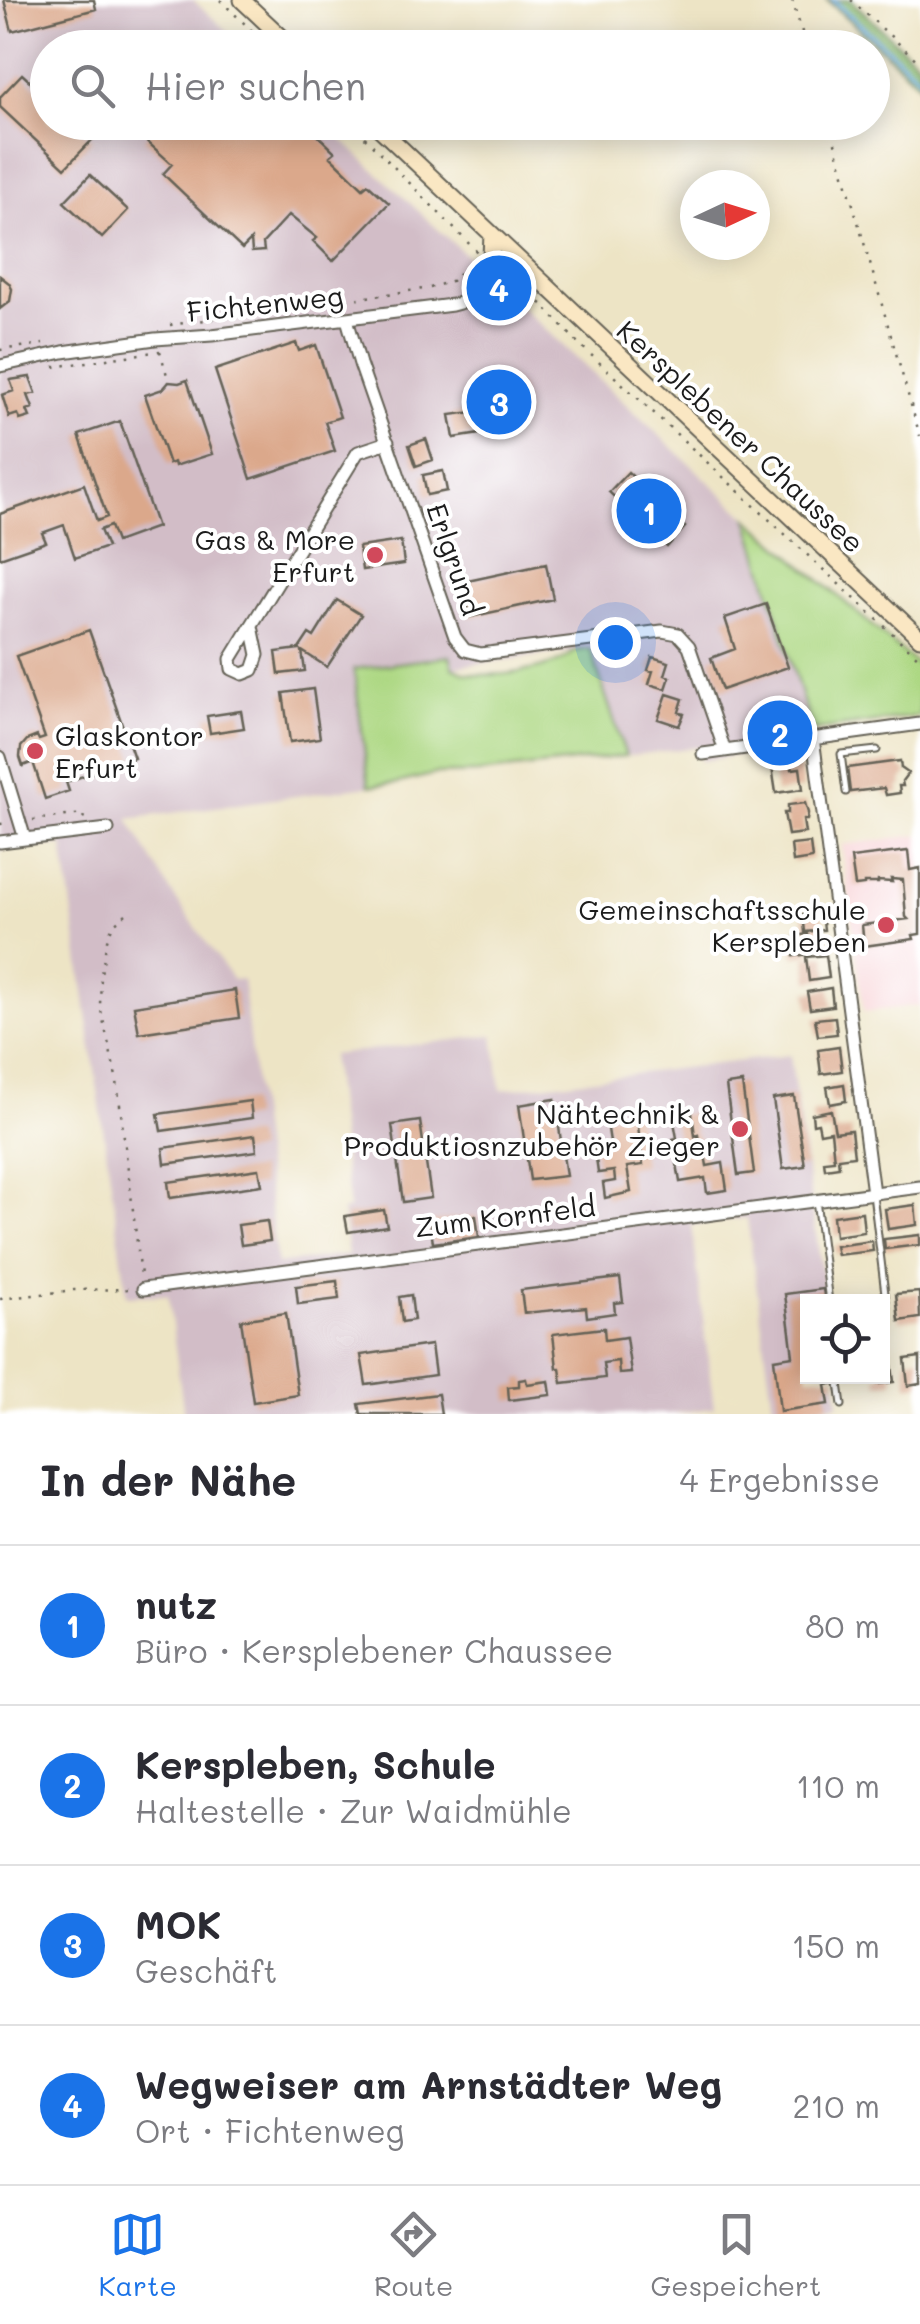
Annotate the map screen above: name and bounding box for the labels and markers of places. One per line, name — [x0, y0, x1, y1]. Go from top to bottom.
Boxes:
pin: 4 — [466, 250, 532, 326]
pin: 3 — [466, 364, 532, 440]
pin: 1 — [616, 474, 682, 548]
place label: Gas & More Erfurt — [195, 521, 355, 589]
marker: Gas & More Erfurt — [364, 544, 386, 566]
pin: 2 — [748, 696, 812, 770]
place label: Glaskontor Erfurt — [55, 717, 204, 785]
marker: Glaskontor Erfurt — [24, 740, 46, 762]
place label: Gemeinschaftsschule Kerspleben — [579, 891, 866, 959]
marker: Gemeinschaftsschule Kerspleben — [875, 914, 897, 936]
place label: Nähtechnik & Produktiosnzubehör Zieger — [344, 1095, 720, 1163]
marker: Nähtechnik & Produktiosnzubehör Zieger — [729, 1118, 751, 1140]

